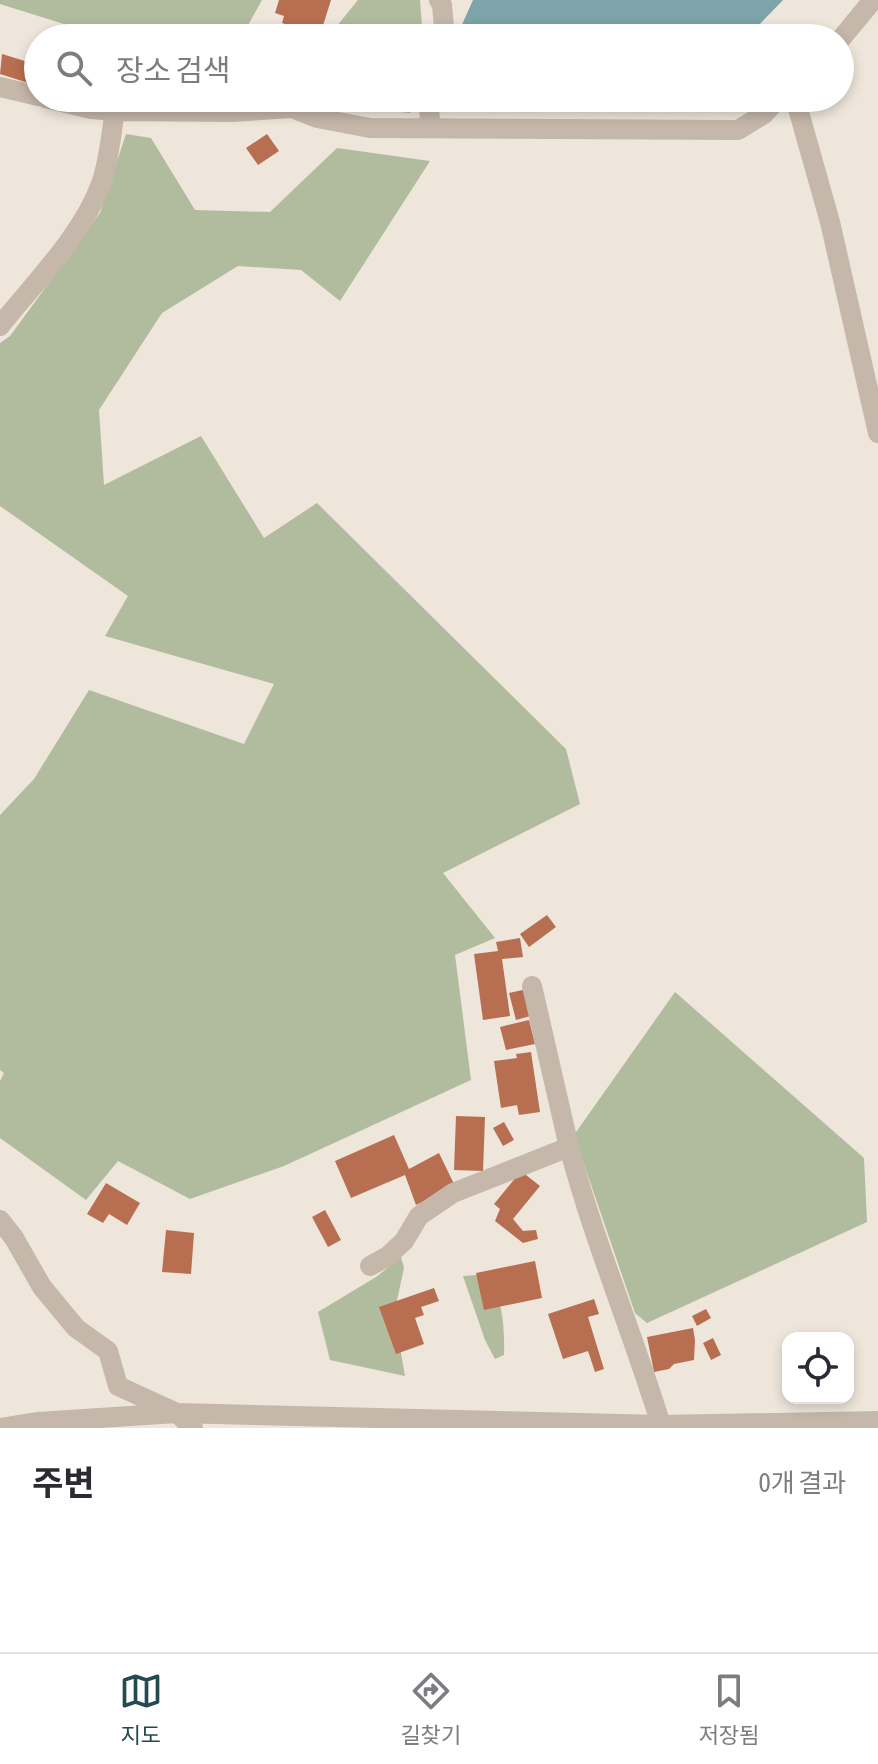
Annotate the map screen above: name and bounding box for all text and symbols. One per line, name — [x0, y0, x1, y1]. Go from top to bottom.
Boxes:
search box — [24, 24, 854, 112]
icon: search — [52, 46, 96, 90]
text: 장소 검색 — [116, 53, 231, 87]
map controls — [782, 1332, 854, 1404]
button: locate — [782, 1332, 854, 1404]
text: 주변 — [32, 1463, 95, 1502]
text: 0개 결과 — [758, 1468, 846, 1498]
tab: 지도 — [119, 1669, 163, 1749]
tab: 길찾기 — [400, 1669, 461, 1749]
tab: 저장됨 — [698, 1669, 759, 1749]

